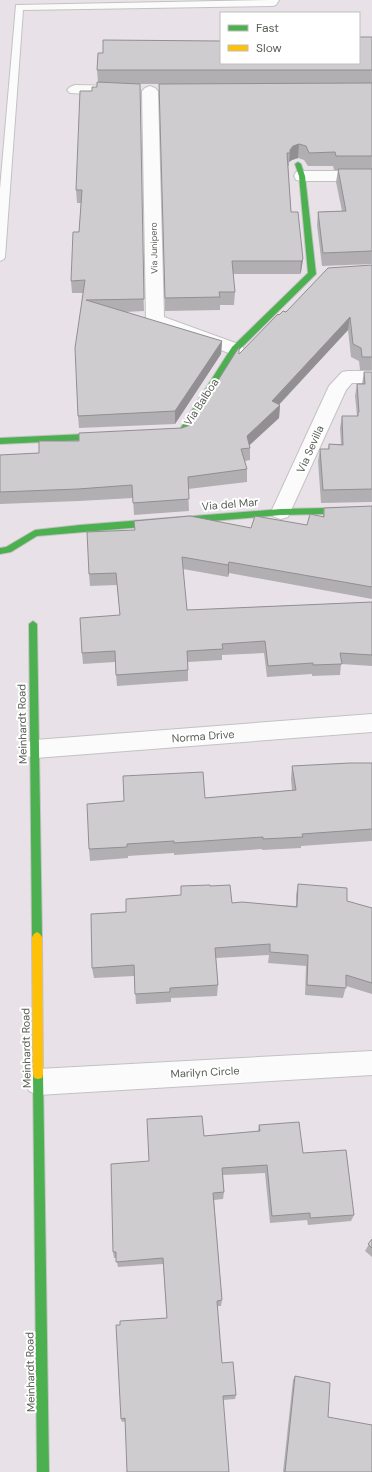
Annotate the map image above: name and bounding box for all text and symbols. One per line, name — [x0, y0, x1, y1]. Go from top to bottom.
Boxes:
legend — [220, 12, 360, 64]
text: Fast — [256, 20, 279, 36]
text: Slow — [256, 40, 282, 56]
street label: Via Junipero — [148, 222, 160, 274]
street label: Via Balboa — [181, 376, 221, 428]
street label: Via Sevilla — [293, 423, 327, 475]
street label: Via del Mar — [201, 495, 259, 513]
street label: Meinhardt Road — [14, 684, 30, 764]
street label: Norma Drive — [171, 727, 235, 745]
street label: Meinhardt Road — [18, 1008, 34, 1088]
street label: Marilyn Circle — [170, 1063, 240, 1081]
street label: Meinhardt Road — [22, 1332, 38, 1412]

